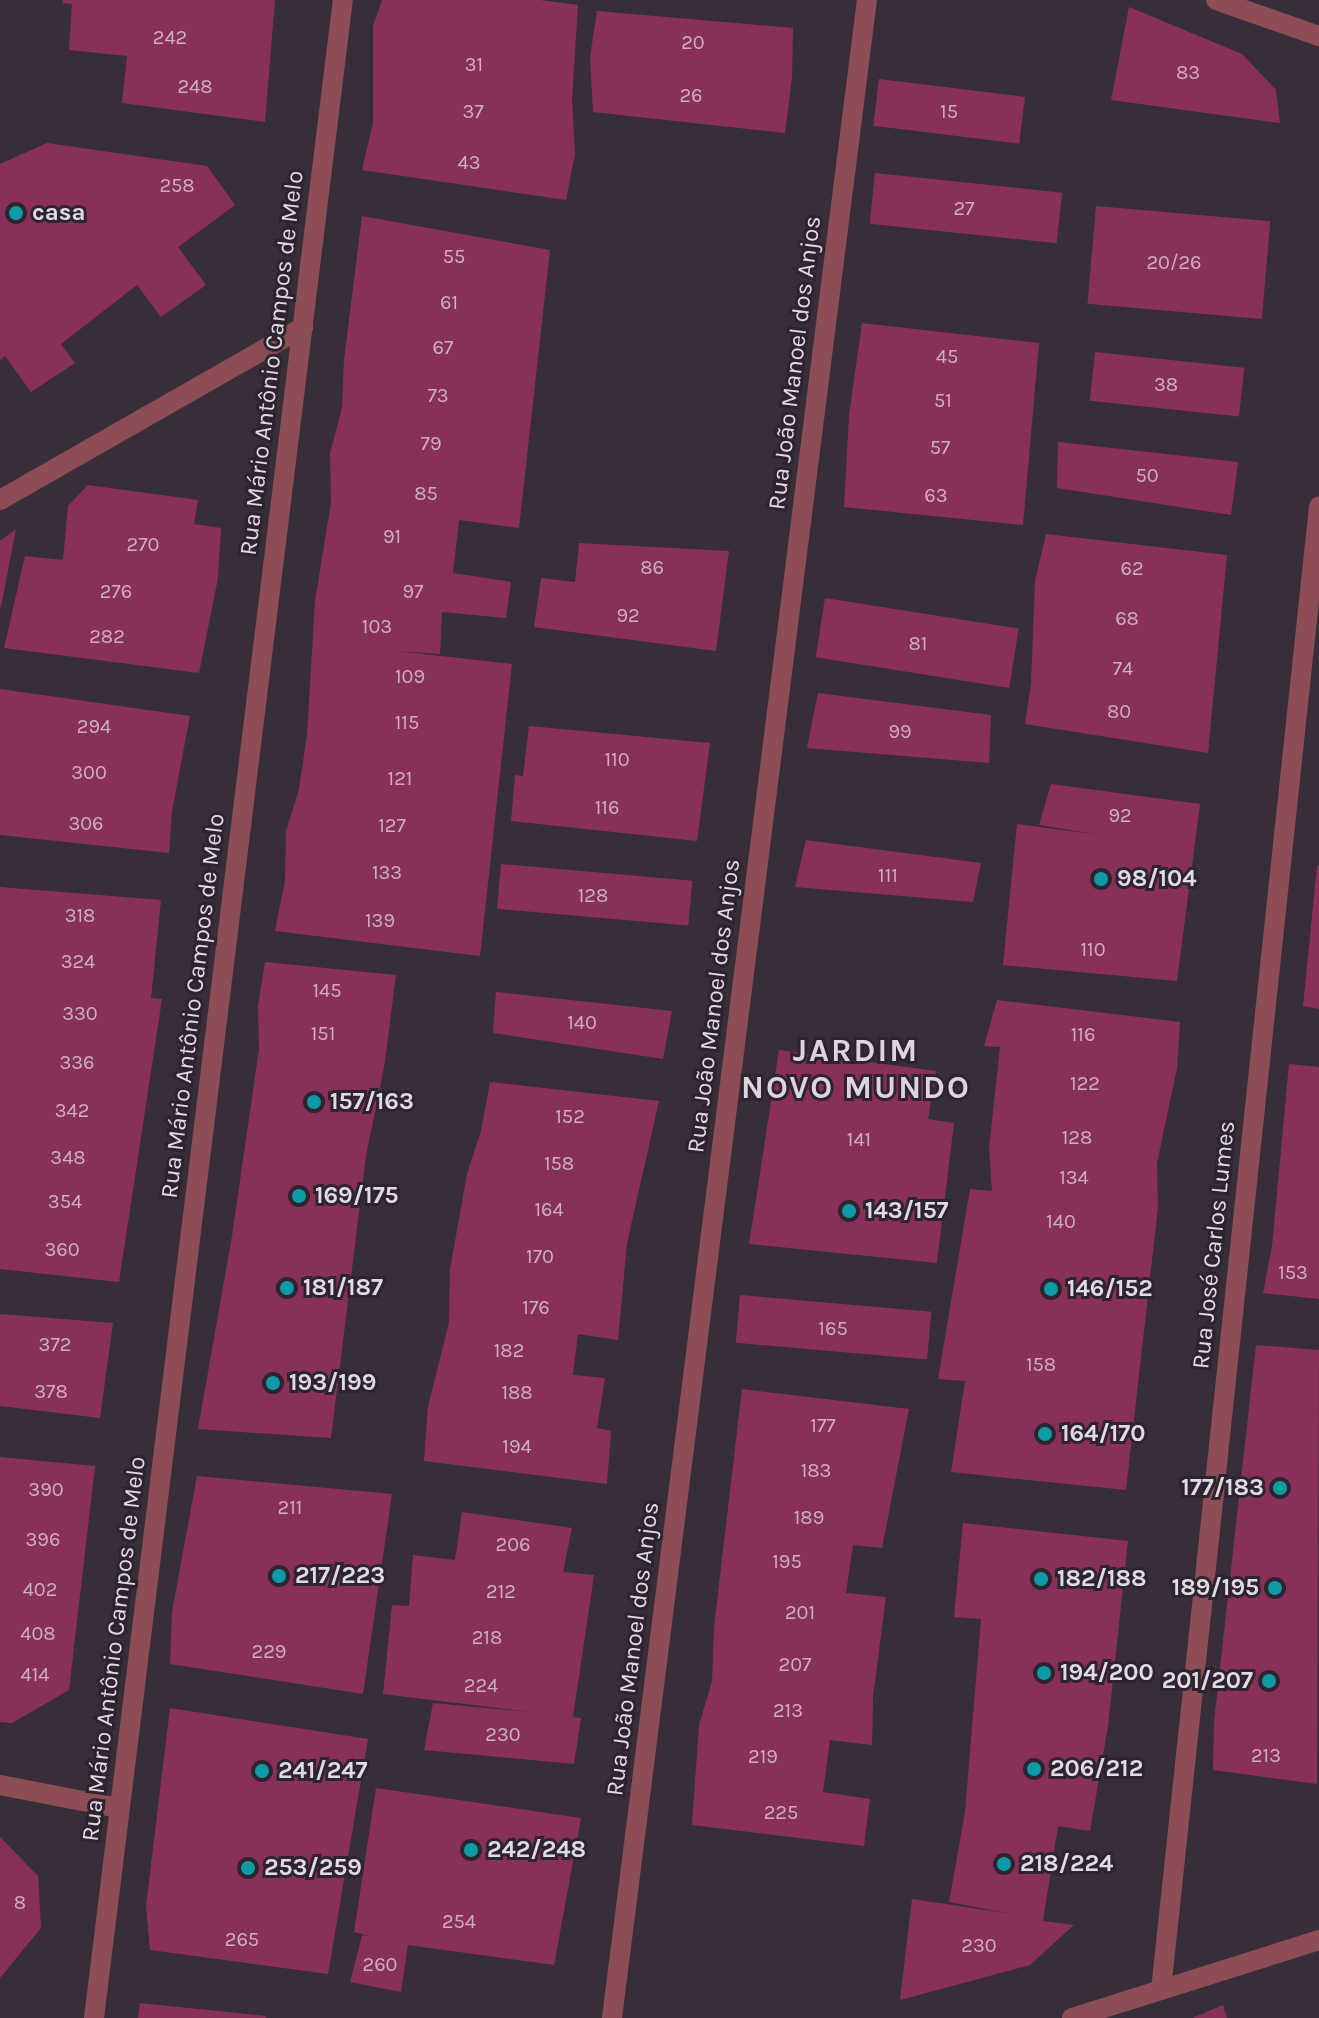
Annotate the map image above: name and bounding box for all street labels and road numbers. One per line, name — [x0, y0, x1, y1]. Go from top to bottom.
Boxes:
street label: Rua Mário Antônio Campos de Melo — [234, 169, 310, 557]
street label: Rua João Manoel dos Anjos — [763, 214, 827, 512]
street label: Rua Mário Antônio Campos de Melo — [155, 812, 231, 1200]
street label: Rua João Manoel dos Anjos — [682, 857, 746, 1155]
street label: Rua José Carlos Lumes — [1187, 1119, 1241, 1371]
street label: Rua Mário Antônio Campos de Melo — [76, 1455, 152, 1843]
street label: Rua João Manoel dos Anjos — [601, 1500, 665, 1798]

